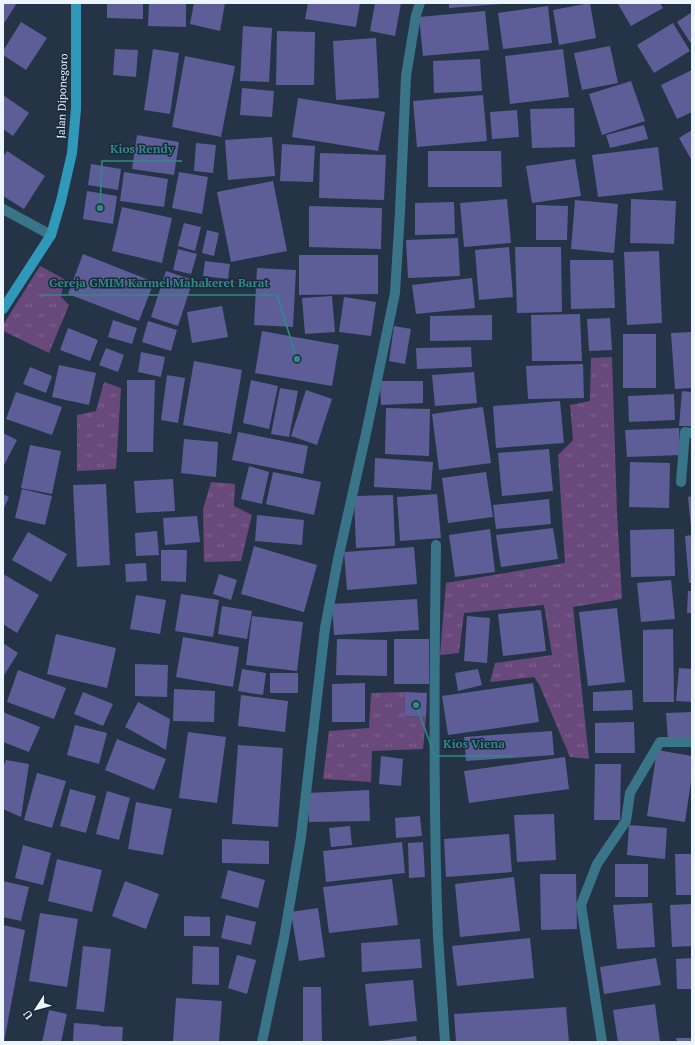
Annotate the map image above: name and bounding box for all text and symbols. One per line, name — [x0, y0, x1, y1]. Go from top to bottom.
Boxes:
street label: Jalan Diponegoro — [54, 53, 70, 139]
callout: Kios Rendy — [102, 137, 182, 161]
text: Kios Rendy — [110, 141, 175, 156]
callout: Gereja GMIM Karmel Mahakeret Barat — [41, 271, 277, 295]
text: Gereja GMIM Karmel Mahakeret Barat — [49, 275, 269, 290]
callout: Kios Viena — [435, 732, 513, 756]
text: Kios Viena — [443, 736, 505, 751]
north arrow — [16, 989, 56, 1029]
text: U — [20, 1007, 36, 1022]

